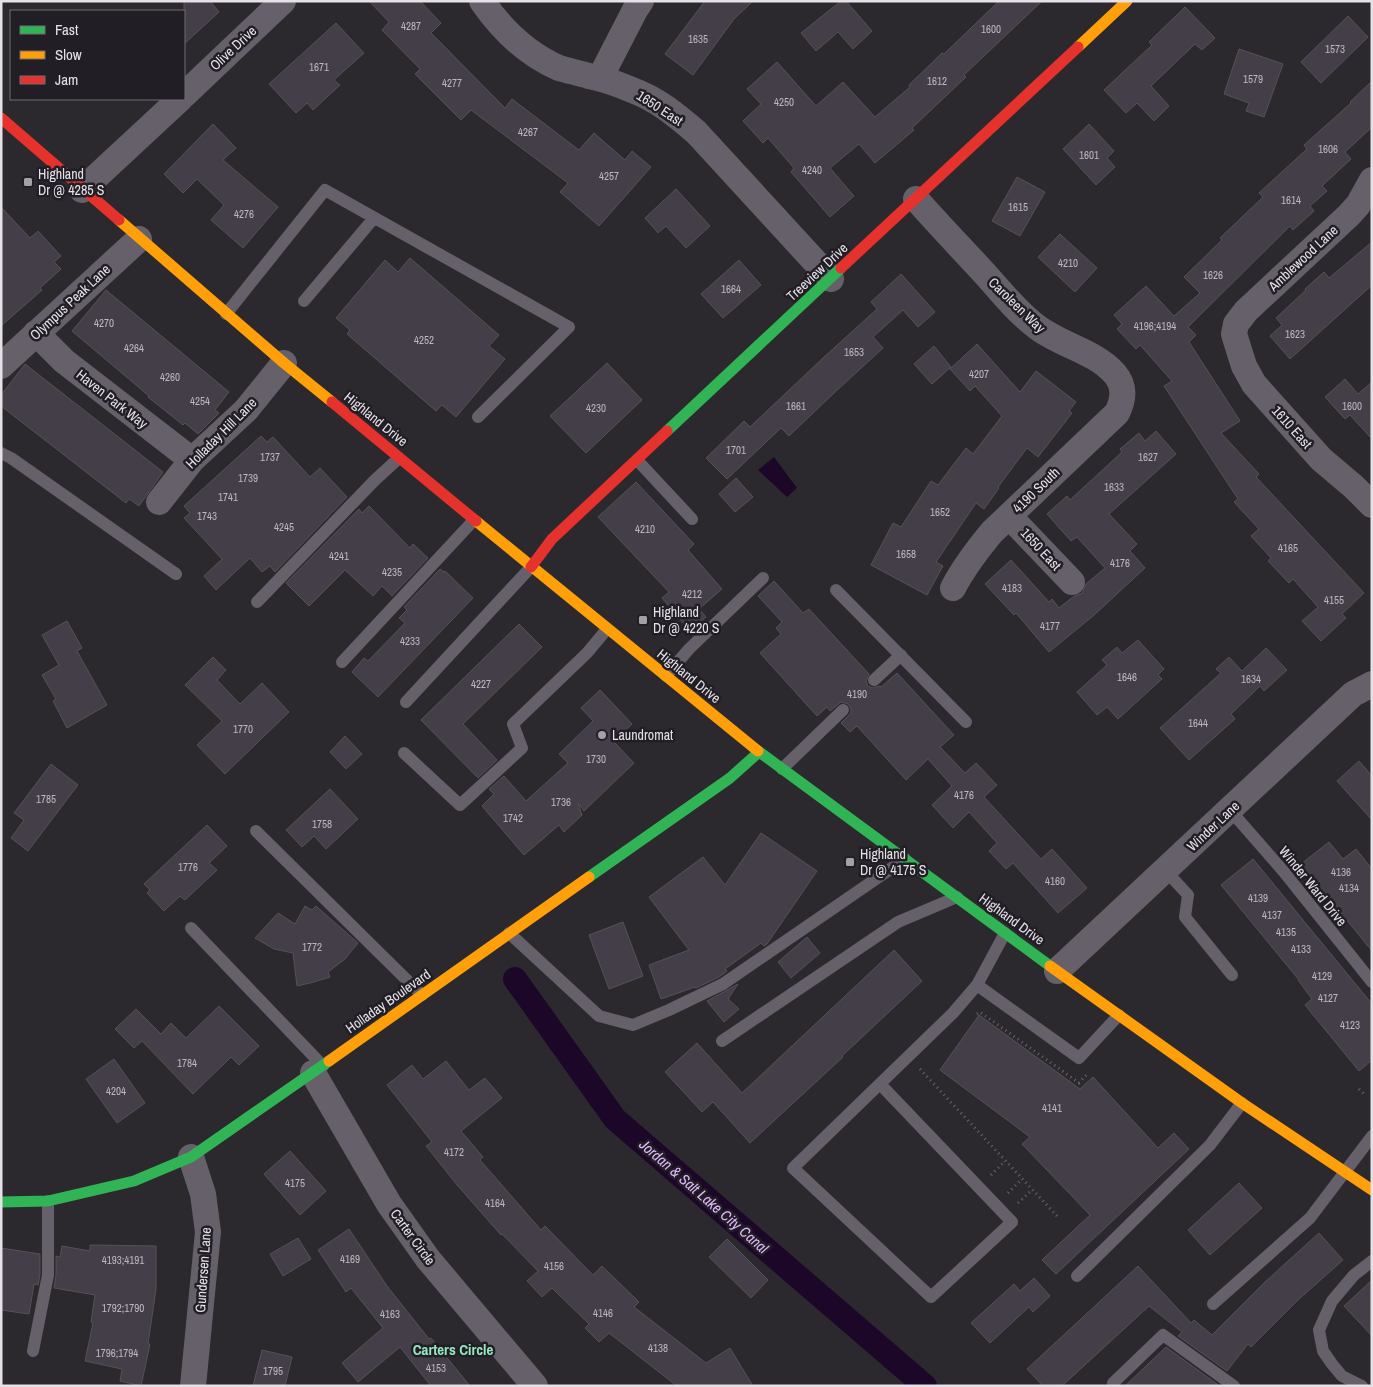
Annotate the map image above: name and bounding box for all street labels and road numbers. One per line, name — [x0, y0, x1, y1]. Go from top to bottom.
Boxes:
street label: Olive Drive — [206, 22, 260, 74]
street label: 1650 East — [633, 86, 687, 130]
street label: Amblewood Lane — [1264, 221, 1342, 296]
street label: Treeview Drive — [783, 239, 851, 305]
street label: Olympus Peak Lane — [26, 260, 114, 344]
street label: Caroleen Way — [985, 273, 1049, 337]
street label: Haven Park Way — [73, 366, 152, 433]
street label: Highland Drive — [341, 388, 411, 450]
street label: Holladay Hill Lane — [182, 394, 260, 472]
street label: 1610 East — [1268, 402, 1316, 452]
street label: 4190 South — [1009, 463, 1063, 517]
street label: 1650 East — [1017, 524, 1065, 574]
street label: Highland Drive — [654, 645, 724, 707]
street label: Winder Lane — [1183, 797, 1243, 855]
street label: Winder Ward Drive — [1275, 842, 1351, 930]
street label: Highland Drive — [976, 889, 1048, 949]
street label: Holladay Boulevard — [342, 965, 434, 1037]
street label: Carter Circle — [387, 1205, 439, 1269]
street label: Gundersen Lane — [191, 1227, 215, 1313]

